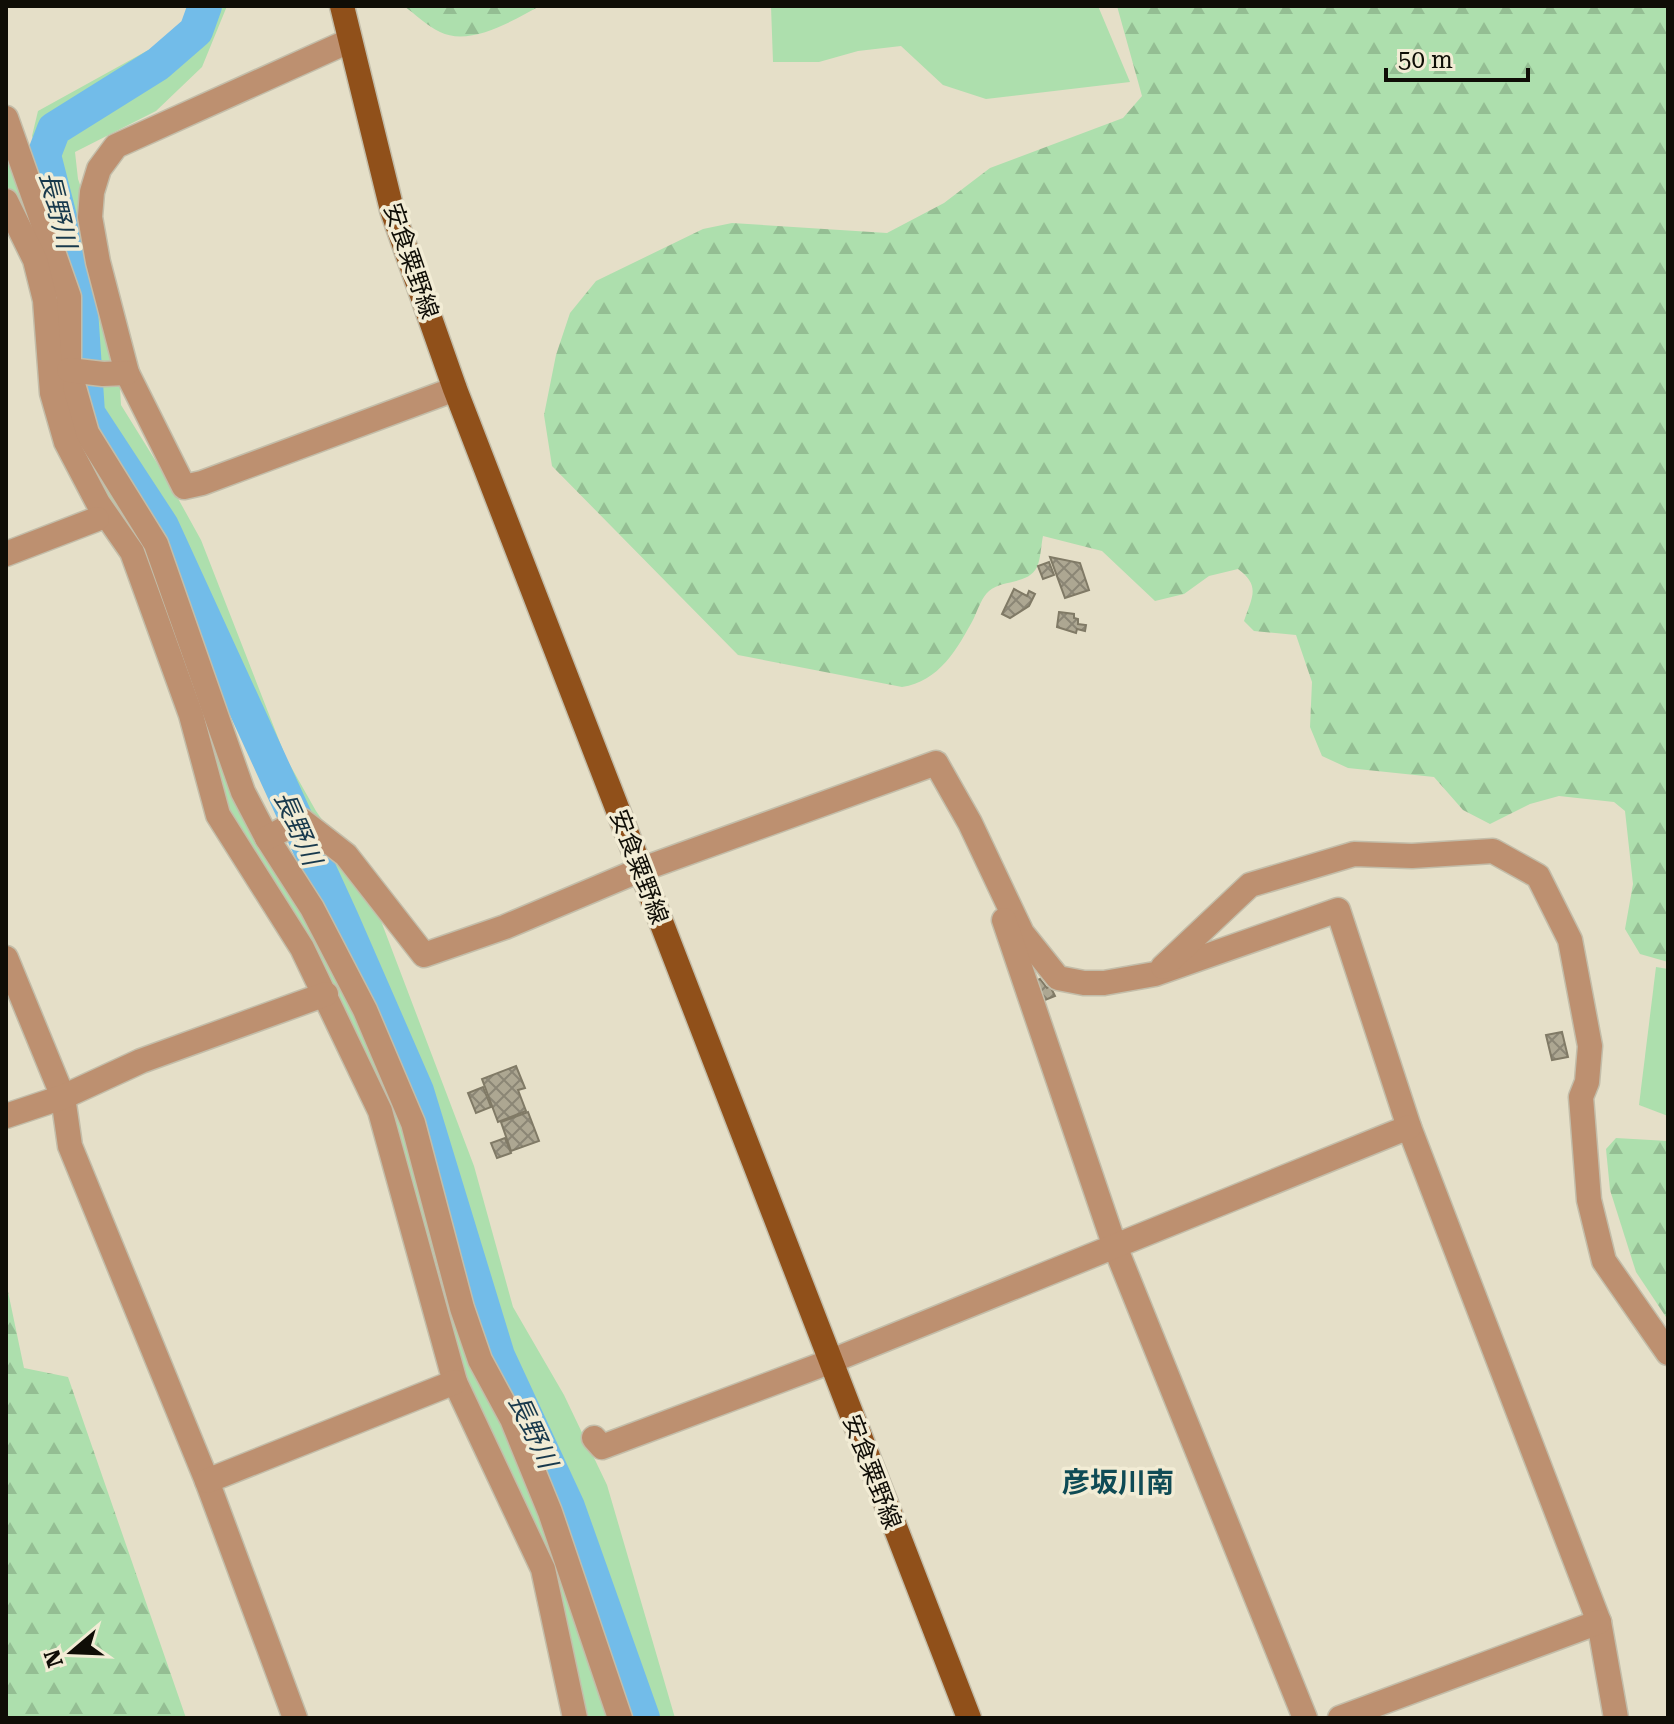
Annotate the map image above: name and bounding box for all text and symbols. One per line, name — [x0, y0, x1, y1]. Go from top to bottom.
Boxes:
scale bar — [1386, 32, 1528, 82]
text: 50 m — [1398, 46, 1453, 74]
water label: 長野川 — [34, 169, 83, 254]
street label: 安食粟野線 — [378, 200, 444, 322]
water label: 長野川 — [268, 786, 329, 872]
street label: 安食粟野線 — [604, 806, 674, 928]
water label: 長野川 — [503, 1389, 564, 1475]
street label: 安食粟野線 — [837, 1411, 907, 1533]
district label: 彦坂川南 — [1062, 1466, 1174, 1499]
north arrow — [32, 1612, 112, 1692]
text: N — [39, 1646, 68, 1670]

